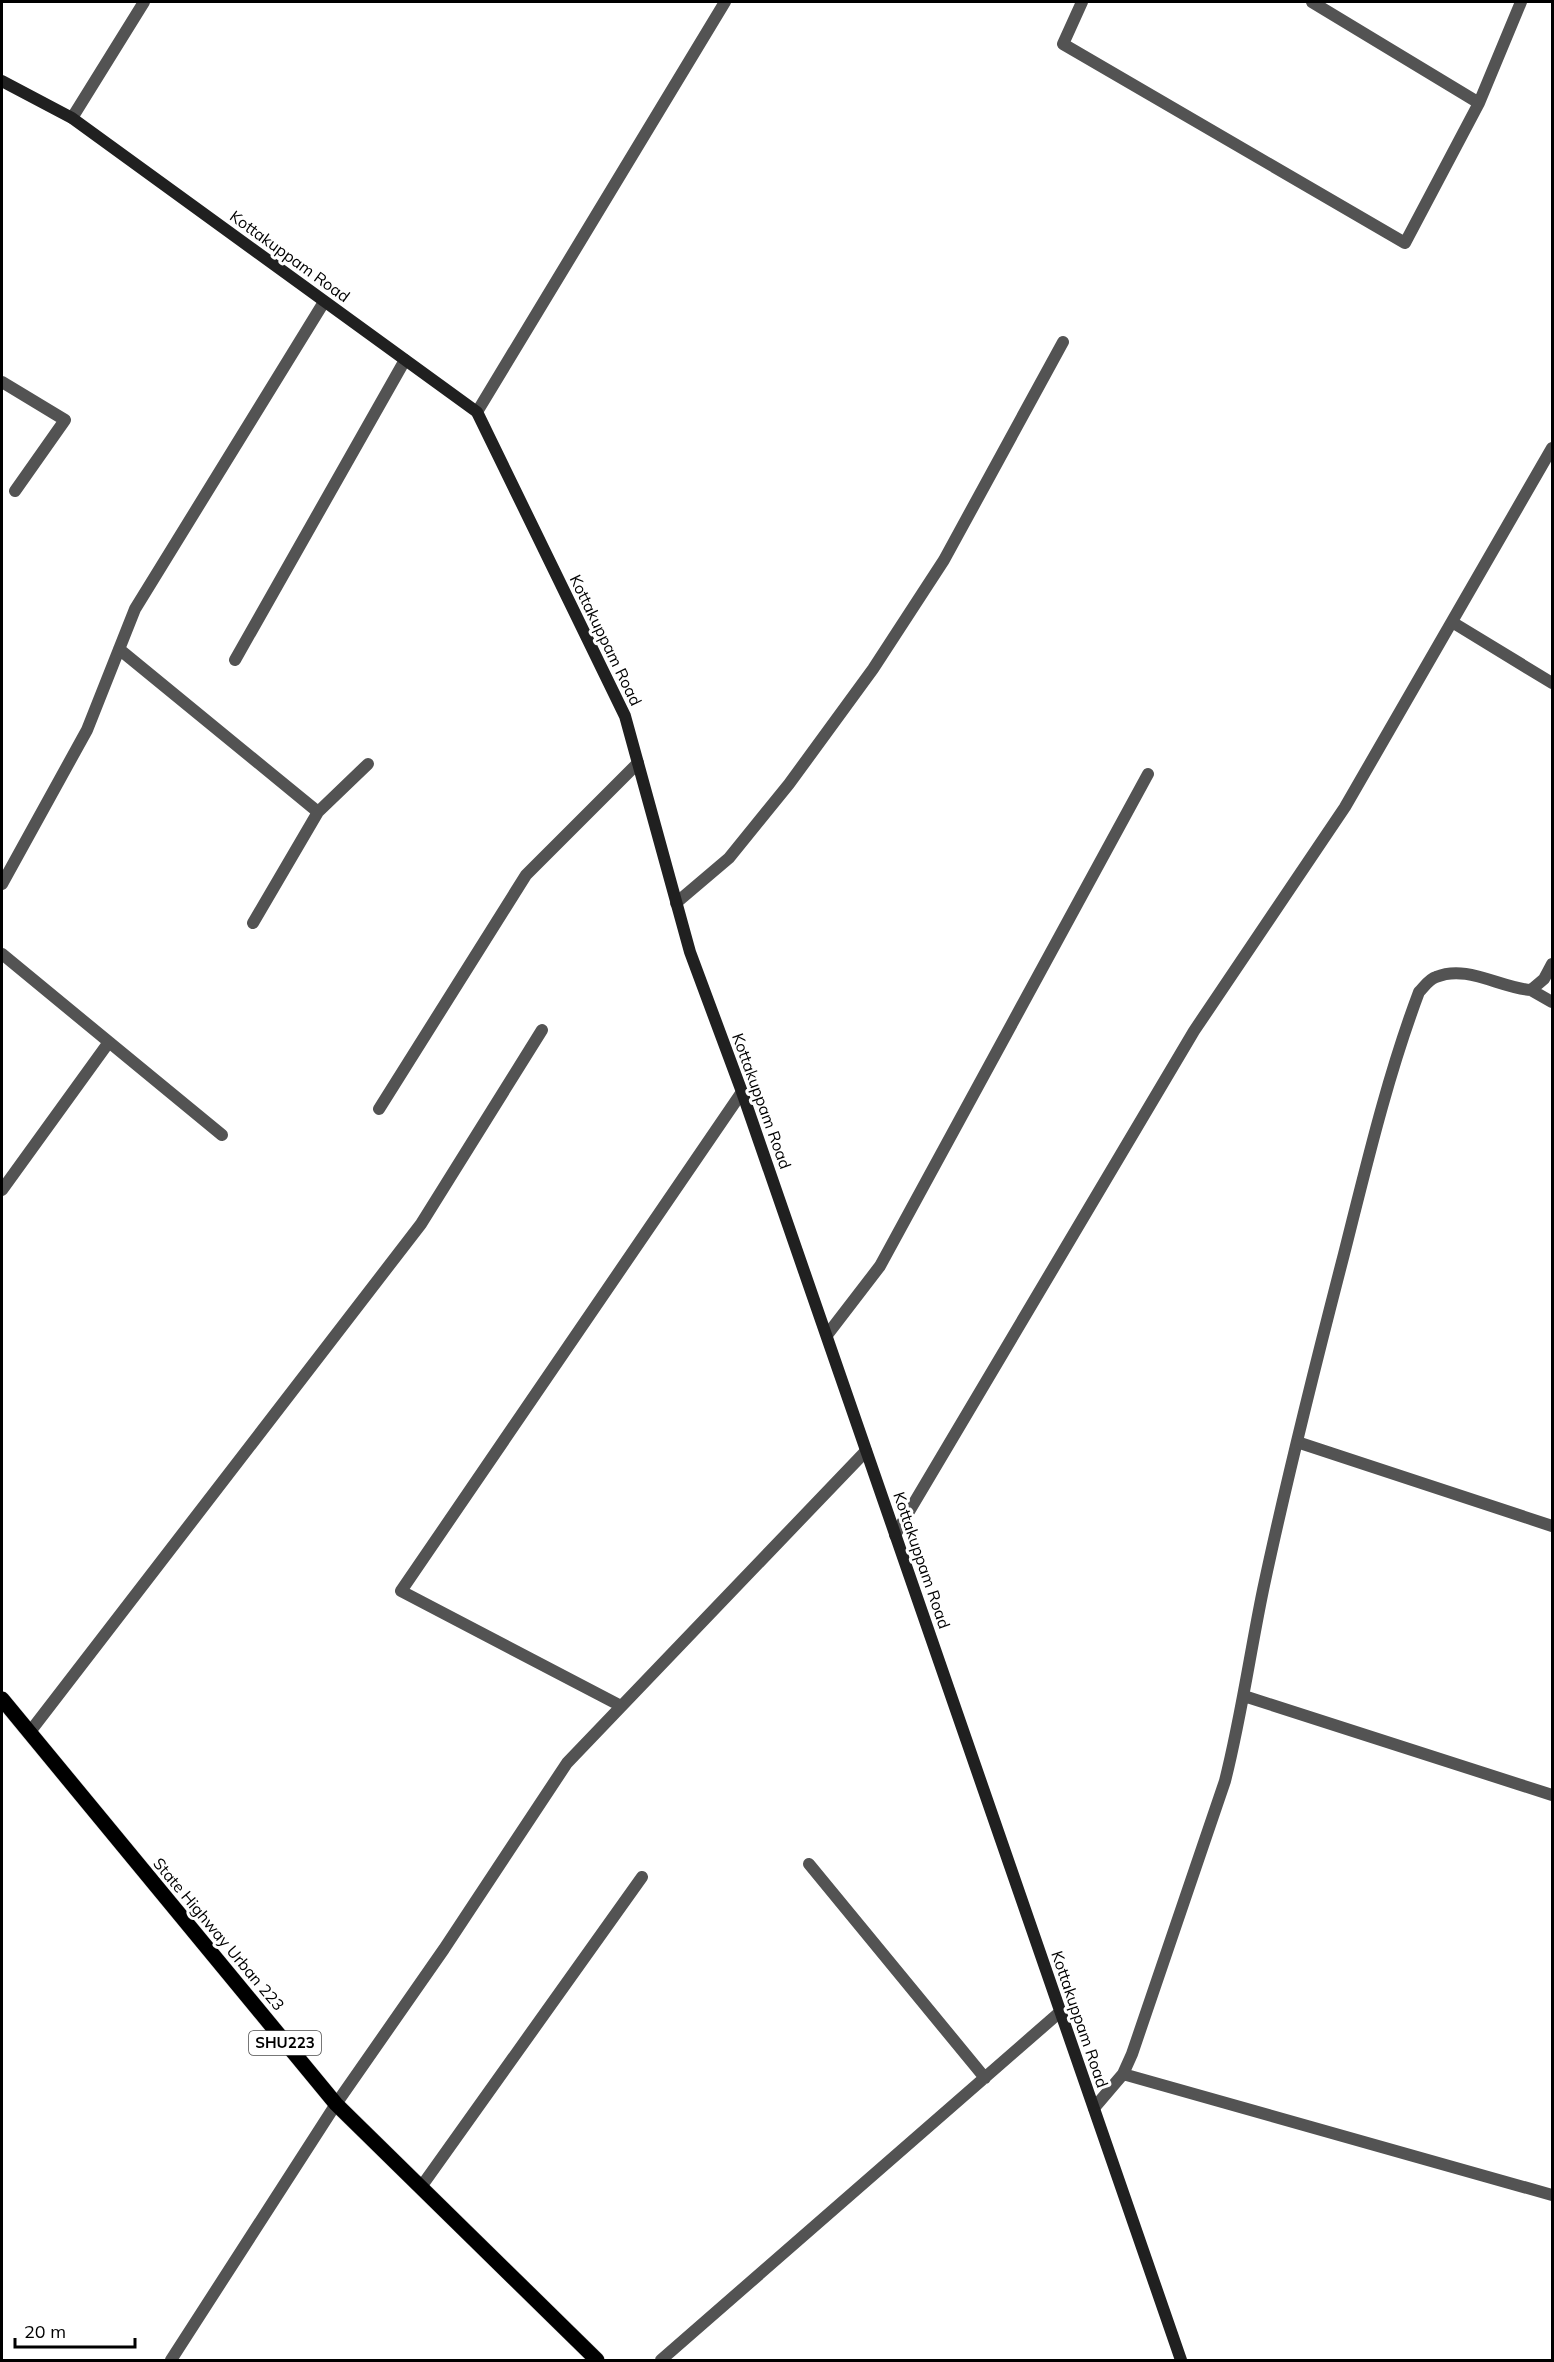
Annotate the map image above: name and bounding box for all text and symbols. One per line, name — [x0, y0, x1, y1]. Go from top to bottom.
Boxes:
street label: Kottakuppam Road — [226, 206, 354, 306]
street label: Kottakuppam Road — [566, 571, 646, 709]
street label: Kottakuppam Road — [728, 1030, 796, 1172]
street label: Kottakuppam Road — [889, 1489, 955, 1631]
street label: State Highway Urban 223 — [149, 1853, 289, 2015]
street label: Kottakuppam Road — [1047, 1948, 1113, 2090]
road number: SHU223 — [249, 2031, 321, 2055]
scale bar — [15, 2311, 135, 2349]
text: 20 m — [24, 2320, 66, 2343]

